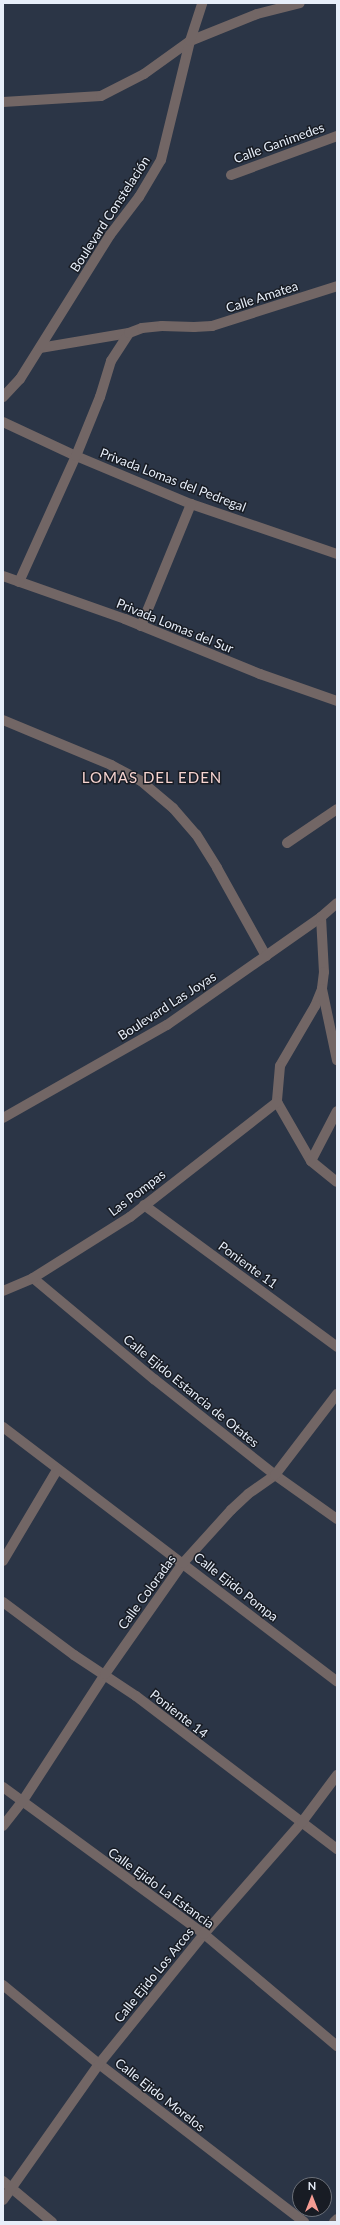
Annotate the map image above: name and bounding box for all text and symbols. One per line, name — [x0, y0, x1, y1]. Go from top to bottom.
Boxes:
street label: Calle Ganimedes — [232, 119, 326, 167]
street label: Boulevard Constelación — [67, 153, 153, 275]
street label: Calle Amatea — [224, 278, 300, 316]
street label: Privada Lomas del Pedregal — [98, 445, 248, 515]
street label: Privada Lomas del Sur — [114, 595, 236, 657]
district label: LOMAS DEL EDEN — [81, 769, 223, 787]
street label: Boulevard Las Joyas — [115, 968, 219, 1044]
street label: Las Pompas — [106, 1167, 168, 1219]
street label: Poniente 11 — [215, 1238, 281, 1292]
street label: Calle Ejido Estancia de Otates — [120, 1332, 262, 1450]
street label: Calle Ejido Pompa — [191, 1549, 281, 1625]
street label: Calle Coloradas — [115, 1552, 179, 1632]
street label: Poniente 14 — [147, 1687, 211, 1741]
street label: Calle Ejido La Estancia — [105, 1844, 217, 1932]
street label: Calle Ejido Los Arcos — [111, 1924, 197, 2026]
street label: Calle Ejido Morelos — [112, 2055, 208, 2135]
north arrow — [292, 2177, 332, 2217]
text: N — [308, 2179, 316, 2192]

